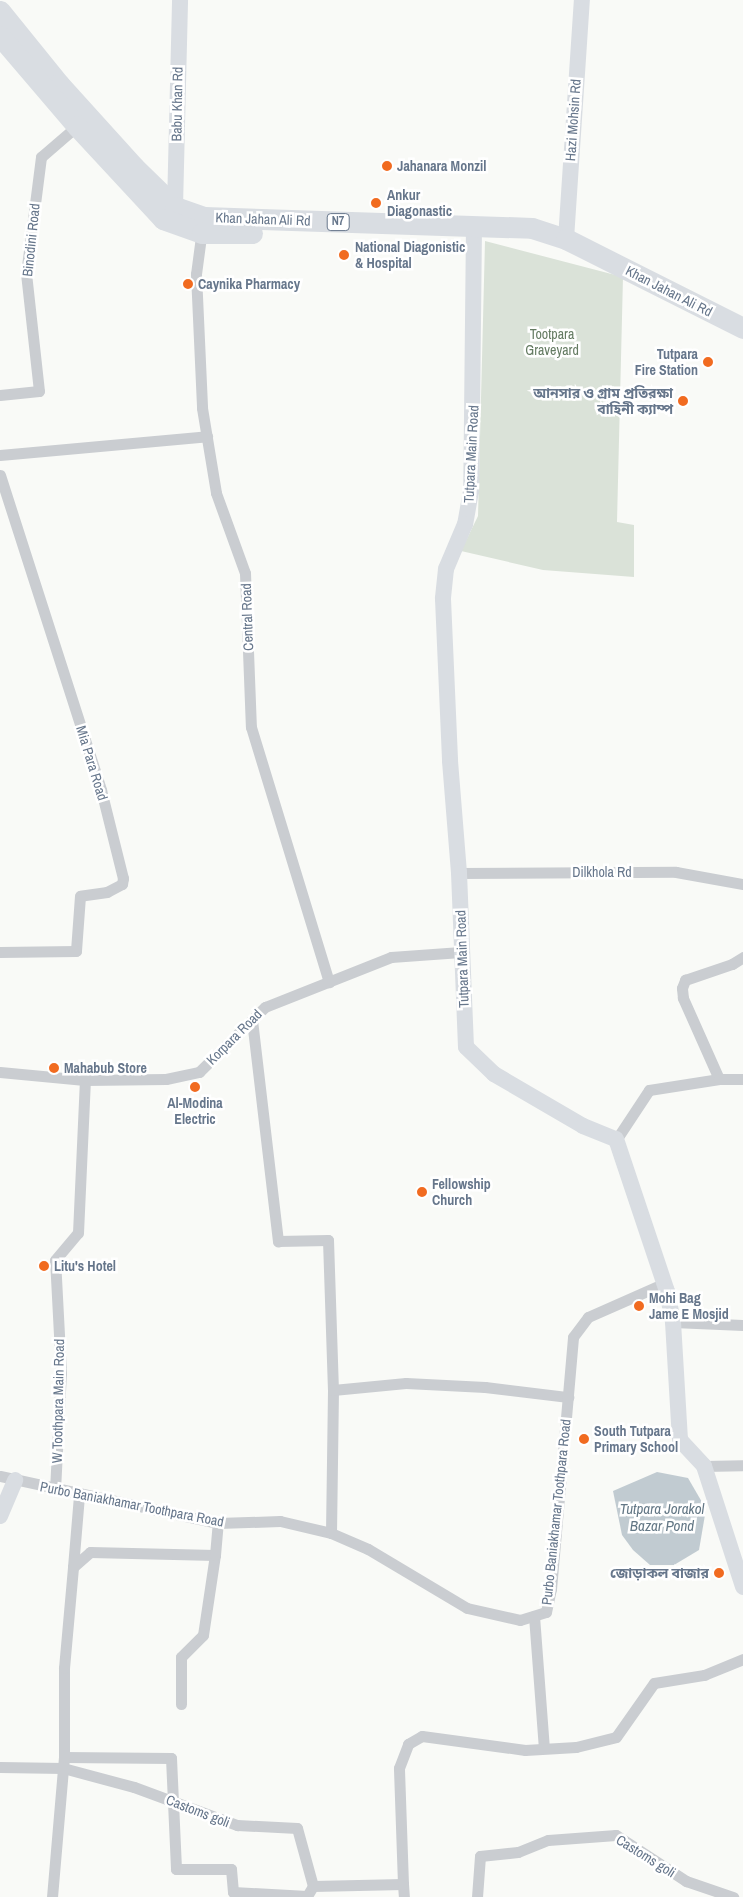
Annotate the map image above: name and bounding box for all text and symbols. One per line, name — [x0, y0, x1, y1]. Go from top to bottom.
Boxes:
street label: Babu Khan Rd — [168, 67, 186, 141]
street label: Hazi Mohsin Rd — [562, 78, 584, 162]
place label: Jahanara Monzil — [397, 158, 486, 174]
marker: Jahanara Monzil — [381, 160, 393, 172]
place label: Ankur Diagonastic — [387, 187, 452, 220]
marker: Ankur Diagonastic — [369, 196, 383, 210]
street label: Binodini Road — [19, 203, 43, 277]
street label: Khan Jahan Ali Rd — [215, 209, 311, 229]
road number: N7 — [326, 212, 350, 232]
place label: National Diagonistic & Hospital — [355, 239, 465, 272]
marker: National Diagonistic & Hospital — [337, 248, 351, 262]
street label: Khan Jahan Ali Rd — [623, 262, 715, 320]
place label: Caynika Pharmacy — [198, 276, 300, 292]
marker: Caynika Pharmacy — [182, 278, 194, 290]
park label: Tootpara Graveyard — [525, 326, 579, 358]
place label: Tutpara Fire Station — [635, 346, 698, 378]
marker: Tutpara Fire Station — [702, 356, 714, 368]
place label: আনসার ও গ্রাম প্রতিরক্ষা বাহিনী ক্যাম্প — [533, 385, 673, 418]
marker: আনসার ও গ্রাম প্রতিরক্ষা বাহিনী ক্যাম্প — [677, 395, 689, 407]
street label: Tutpara Main Road — [460, 405, 482, 503]
street label: Central Road — [237, 583, 257, 651]
street label: Mia Para Road — [73, 724, 111, 802]
street label: Dilkhola Rd — [572, 864, 632, 880]
street label: Tutpara Main Road — [452, 910, 472, 1008]
street label: Korpara Road — [203, 1006, 265, 1068]
place label: Mahabub Store — [64, 1060, 147, 1076]
marker: Mahabub Store — [48, 1062, 60, 1074]
marker: Al-Modina Electric — [189, 1081, 201, 1093]
place label: Al-Modina Electric — [167, 1095, 223, 1128]
place label: Fellowship Church — [432, 1176, 491, 1208]
marker: Fellowship Church — [416, 1186, 428, 1198]
place label: Litu's Hotel — [54, 1258, 116, 1274]
marker: Litu's Hotel — [38, 1260, 50, 1272]
place label: Mohi Bag Jame E Mosjid — [649, 1290, 729, 1322]
marker: Mohi Bag Jame E Mosjid — [633, 1300, 645, 1312]
street label: W Toothpara Main Road — [49, 1339, 67, 1463]
street label: Purbo Baniakhamar Toothpara Road — [538, 1418, 574, 1606]
place label: South Tutpara Primary School — [594, 1423, 678, 1455]
marker: South Tutpara Primary School — [578, 1433, 590, 1445]
street label: Purbo Baniakhamar Toothpara Road — [39, 1478, 225, 1530]
water label: Tutpara Jorakol Bazar Pond — [620, 1499, 704, 1534]
place label: জোড়াকল বাজার — [610, 1565, 709, 1581]
marker: জোড়াকল বাজার — [713, 1567, 725, 1579]
street label: Castoms goli — [164, 1791, 232, 1831]
street label: Castoms goli — [613, 1831, 679, 1881]

